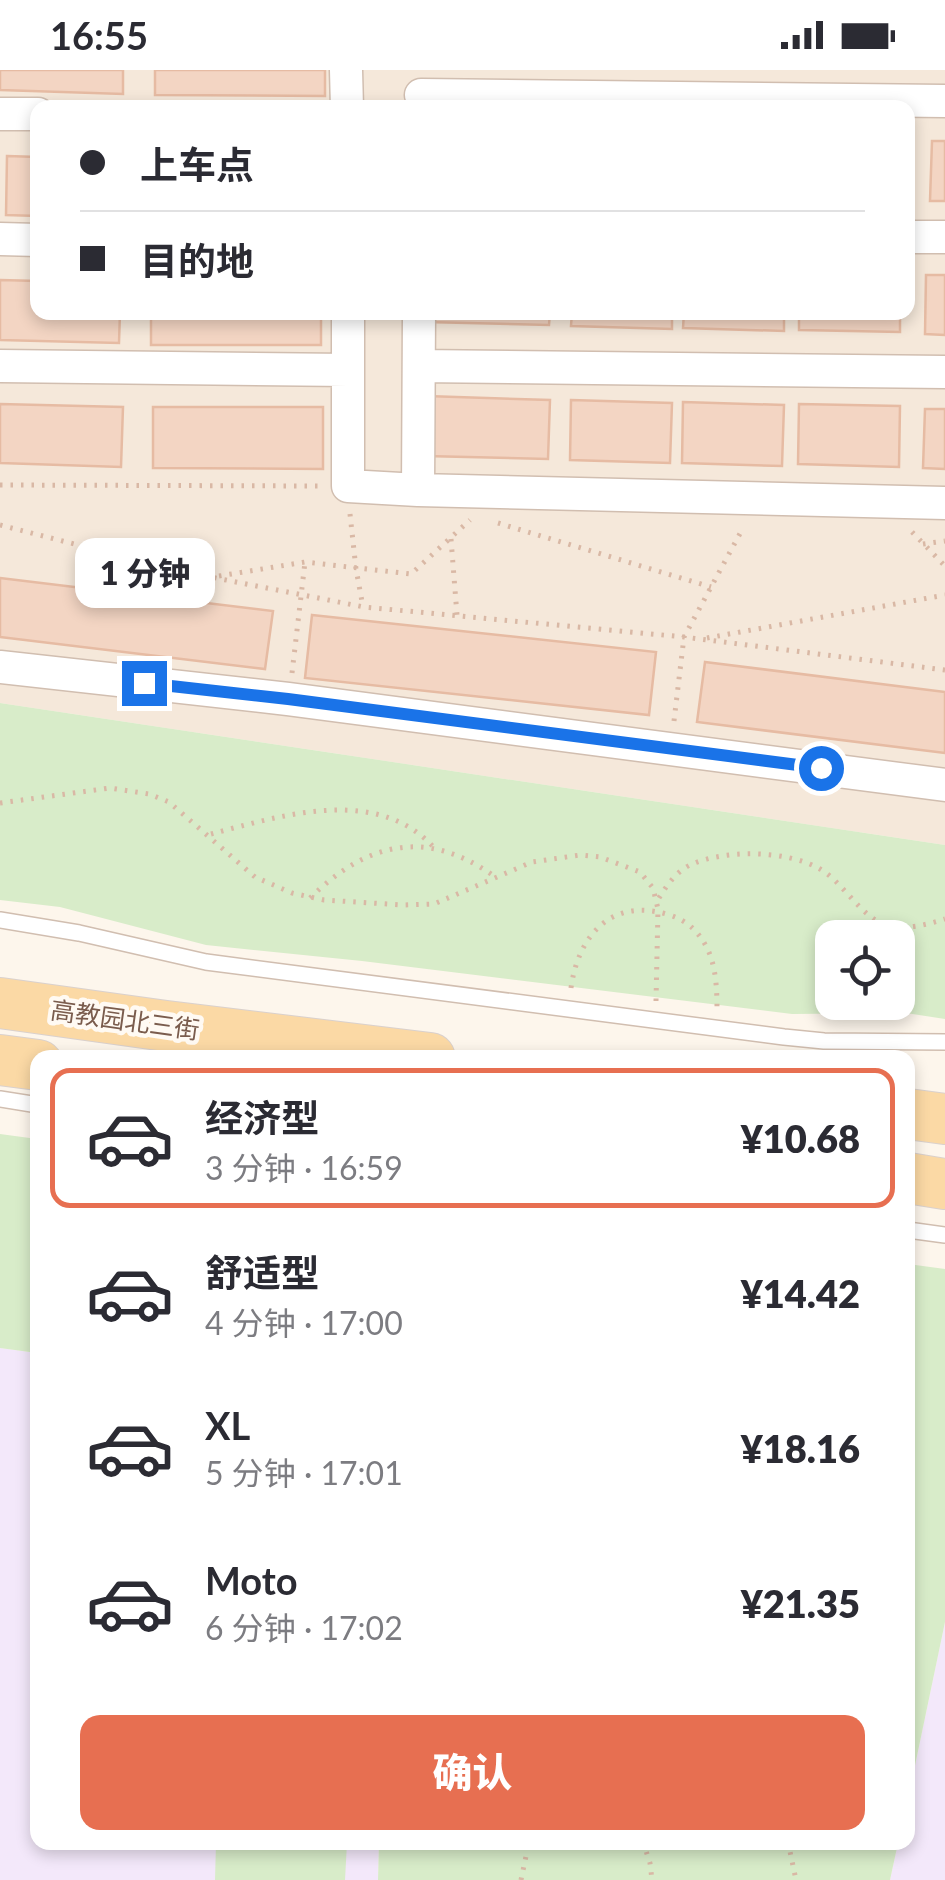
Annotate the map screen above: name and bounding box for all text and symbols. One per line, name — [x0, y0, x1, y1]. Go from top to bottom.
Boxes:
text: 16:55 — [50, 12, 148, 58]
text: 上车点 — [140, 141, 254, 187]
text: 目的地 — [140, 237, 254, 283]
callout: 1 分钟 — [74, 538, 214, 608]
text: 1 分钟 — [100, 553, 190, 592]
route end — [122, 661, 167, 706]
route start — [799, 746, 844, 791]
map controls — [815, 920, 915, 1020]
button: locate — [815, 920, 915, 1020]
street label: 高教园北三街 — [49, 994, 202, 1044]
icon: car — [85, 1093, 175, 1183]
text: 经济型 — [205, 1094, 319, 1140]
text: ¥10.68 — [741, 1115, 860, 1161]
text: 3 分钟 · 16:59 — [205, 1148, 403, 1187]
icon: car — [85, 1248, 175, 1338]
text: 舒适型 — [205, 1249, 319, 1295]
text: ¥14.42 — [741, 1270, 860, 1316]
text: 4 分钟 · 17:00 — [205, 1303, 403, 1342]
text: XL — [205, 1402, 250, 1448]
icon: car — [85, 1403, 175, 1493]
text: ¥18.16 — [741, 1425, 860, 1471]
text: 5 分钟 · 17:01 — [205, 1453, 403, 1492]
text: Moto — [205, 1557, 298, 1603]
icon: car — [85, 1558, 175, 1648]
text: ¥21.35 — [741, 1580, 860, 1626]
text: 6 分钟 · 17:02 — [205, 1608, 403, 1647]
button: 确认 — [80, 1715, 865, 1830]

